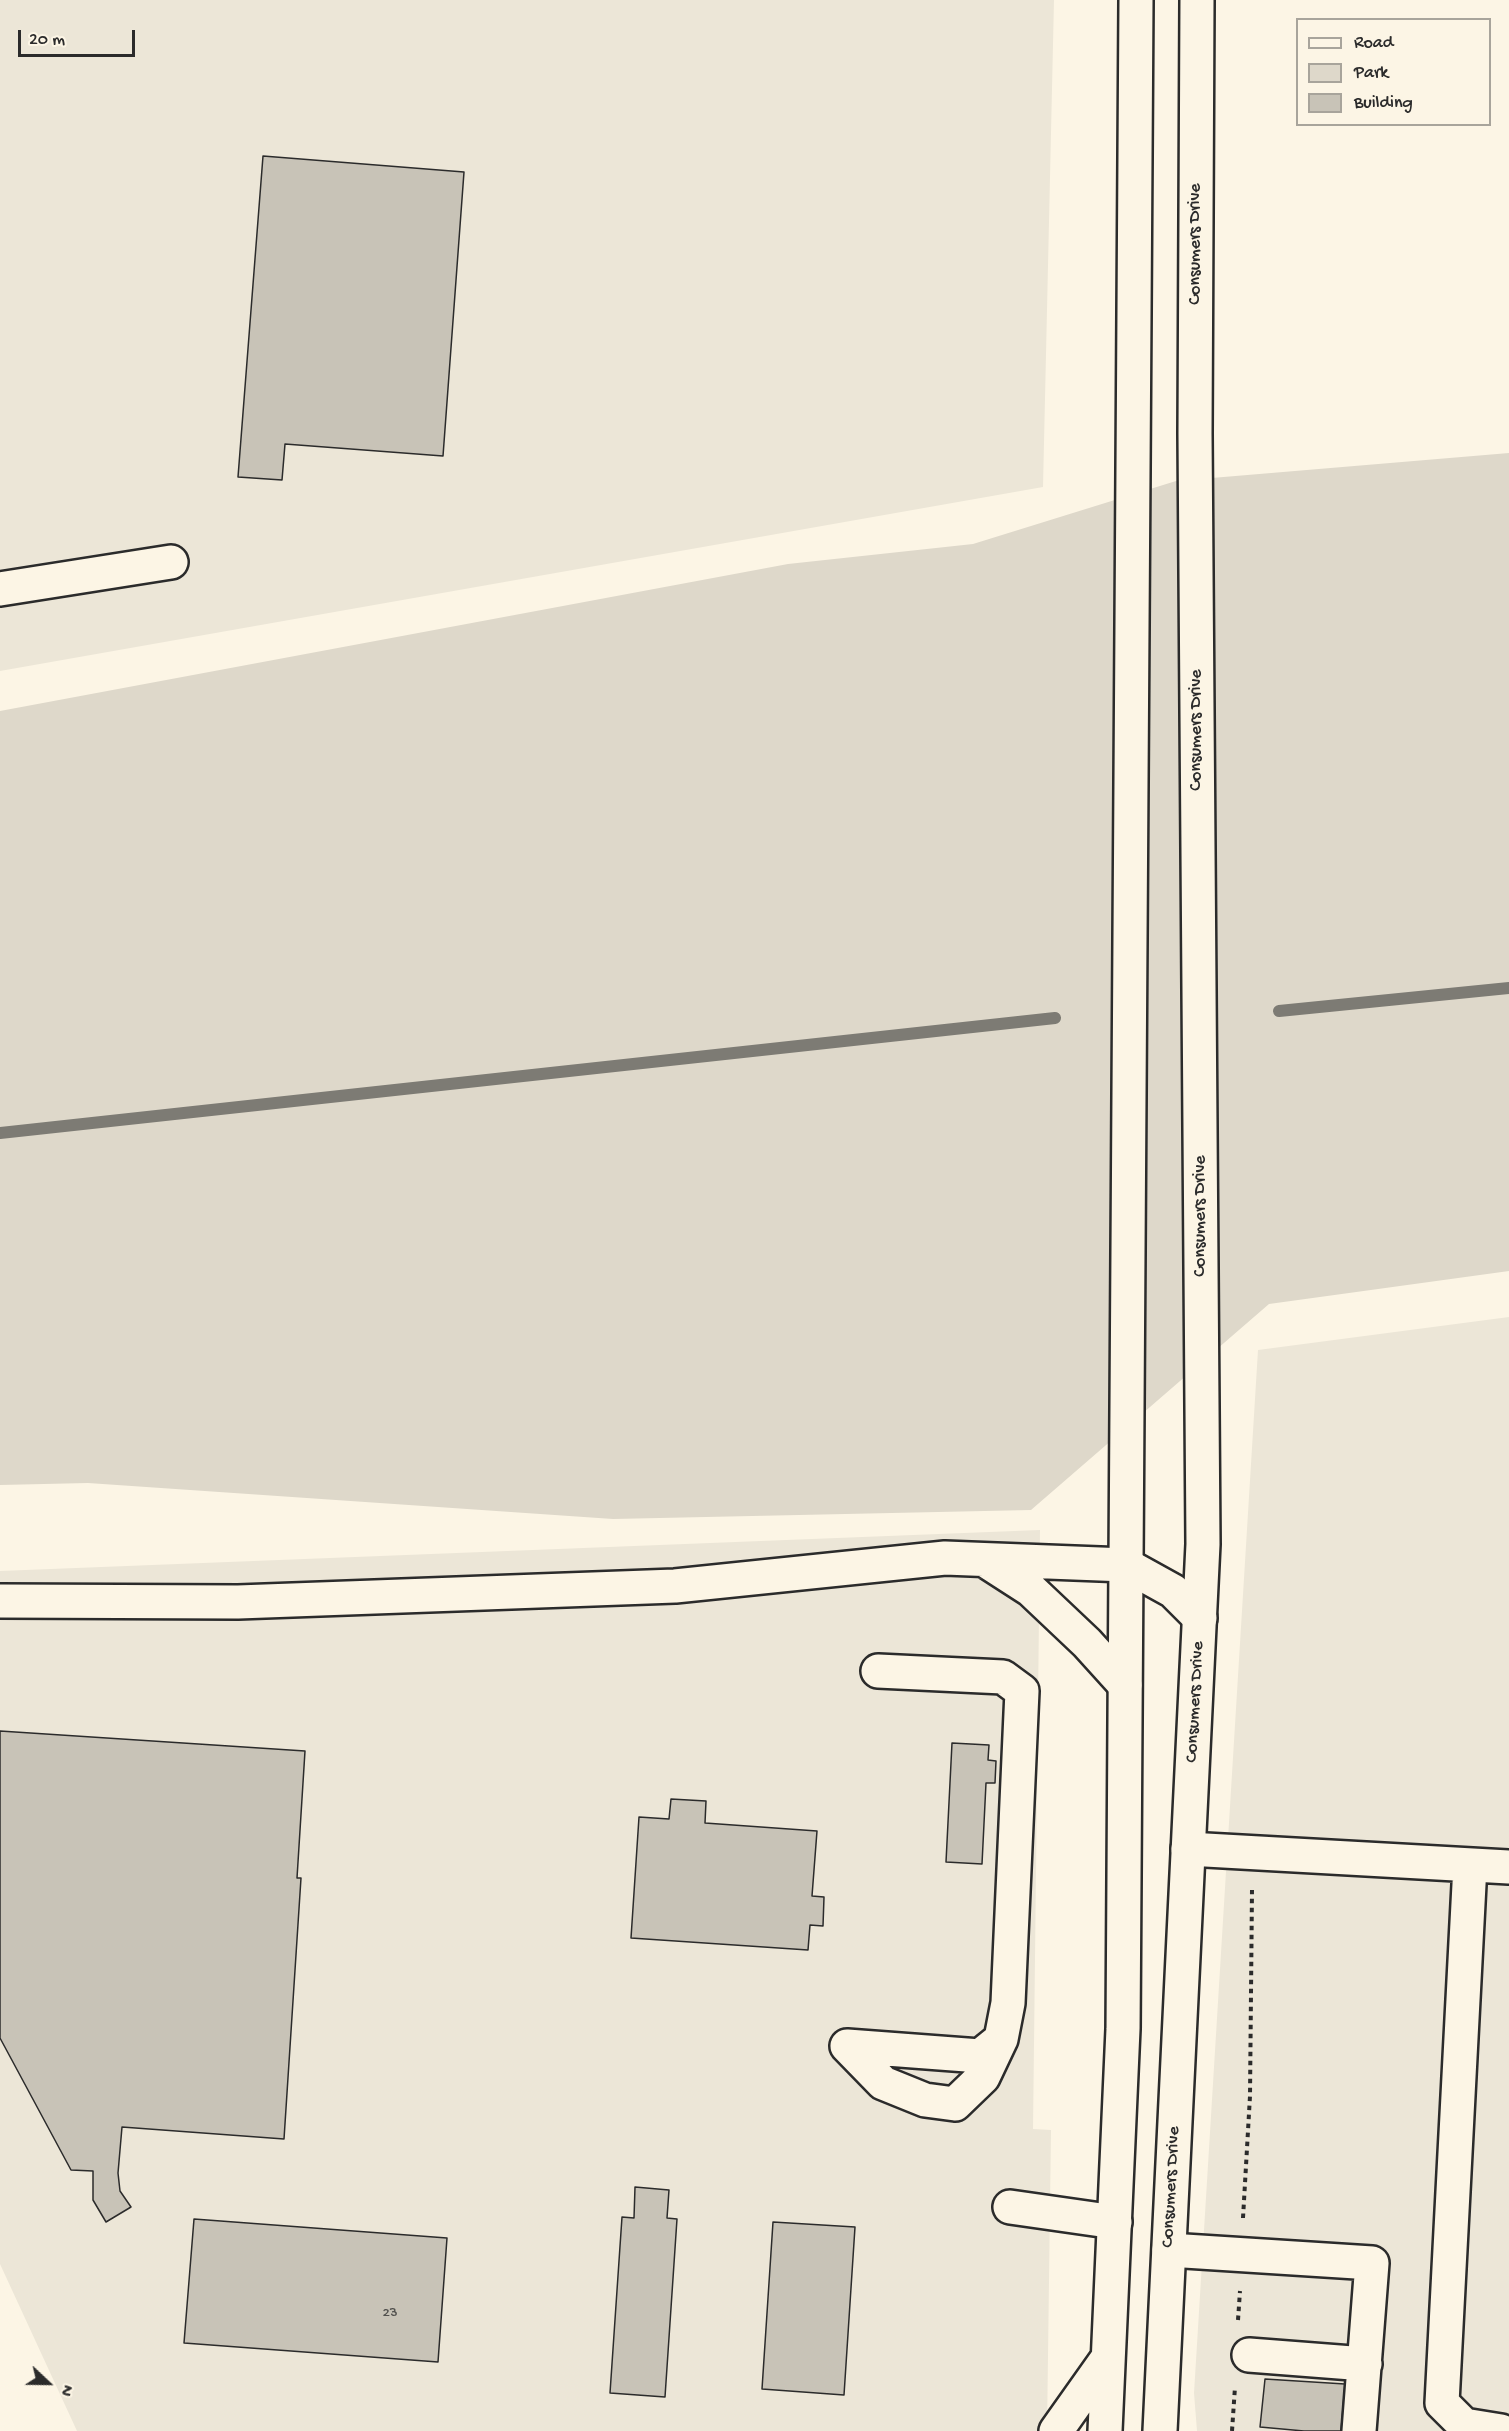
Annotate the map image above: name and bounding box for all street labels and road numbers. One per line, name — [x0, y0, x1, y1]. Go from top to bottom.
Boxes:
street label: Consumers Drive — [1185, 183, 1207, 305]
street label: Consumers Drive — [1186, 669, 1208, 791]
street label: Consumers Drive — [1190, 1155, 1212, 1277]
street label: Consumers Drive — [1182, 1641, 1210, 1763]
street label: Consumers Drive — [1158, 2126, 1186, 2248]

